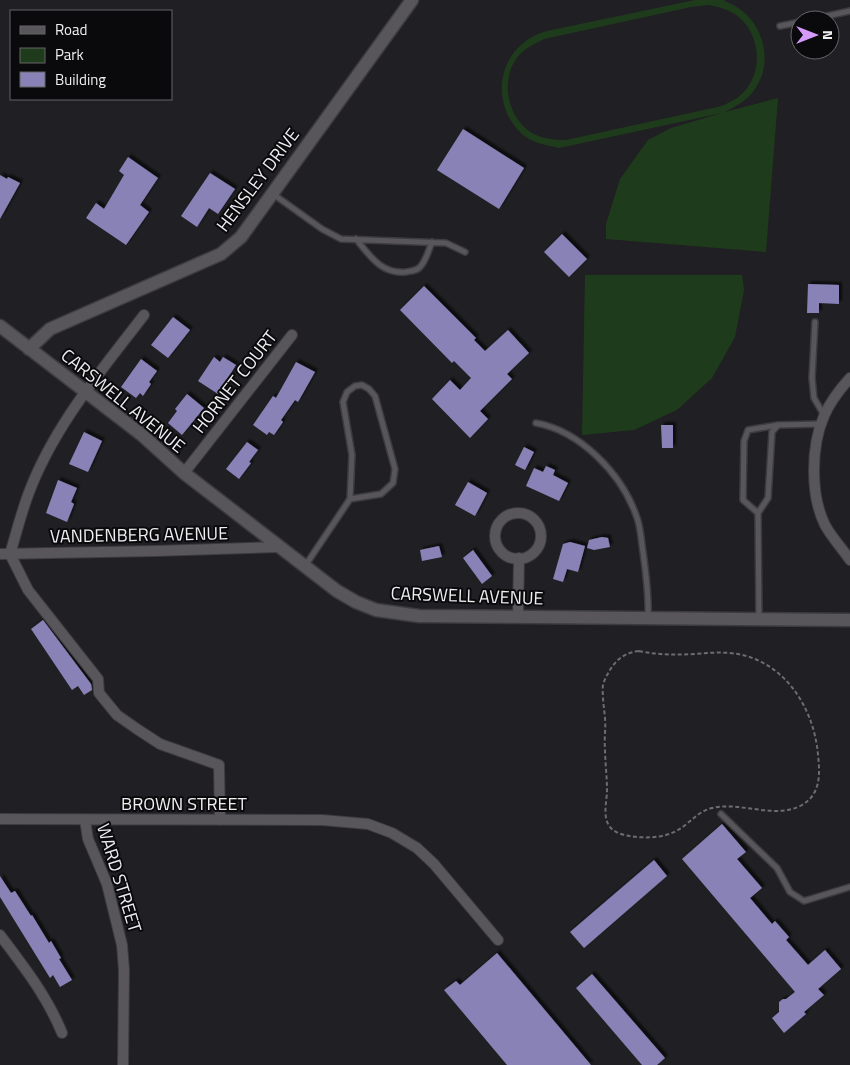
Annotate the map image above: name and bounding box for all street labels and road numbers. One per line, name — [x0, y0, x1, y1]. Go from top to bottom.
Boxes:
street label: HENSLEY DRIVE — [210, 122, 306, 237]
street label: HORNET COURT — [186, 324, 284, 439]
street label: CARSWELL AVENUE — [55, 342, 191, 459]
street label: VANDENBERG AVENUE — [50, 519, 228, 550]
street label: CARSWELL AVENUE — [390, 579, 544, 612]
street label: BROWN STREET — [121, 790, 247, 817]
street label: WARD STREET — [90, 820, 149, 936]

